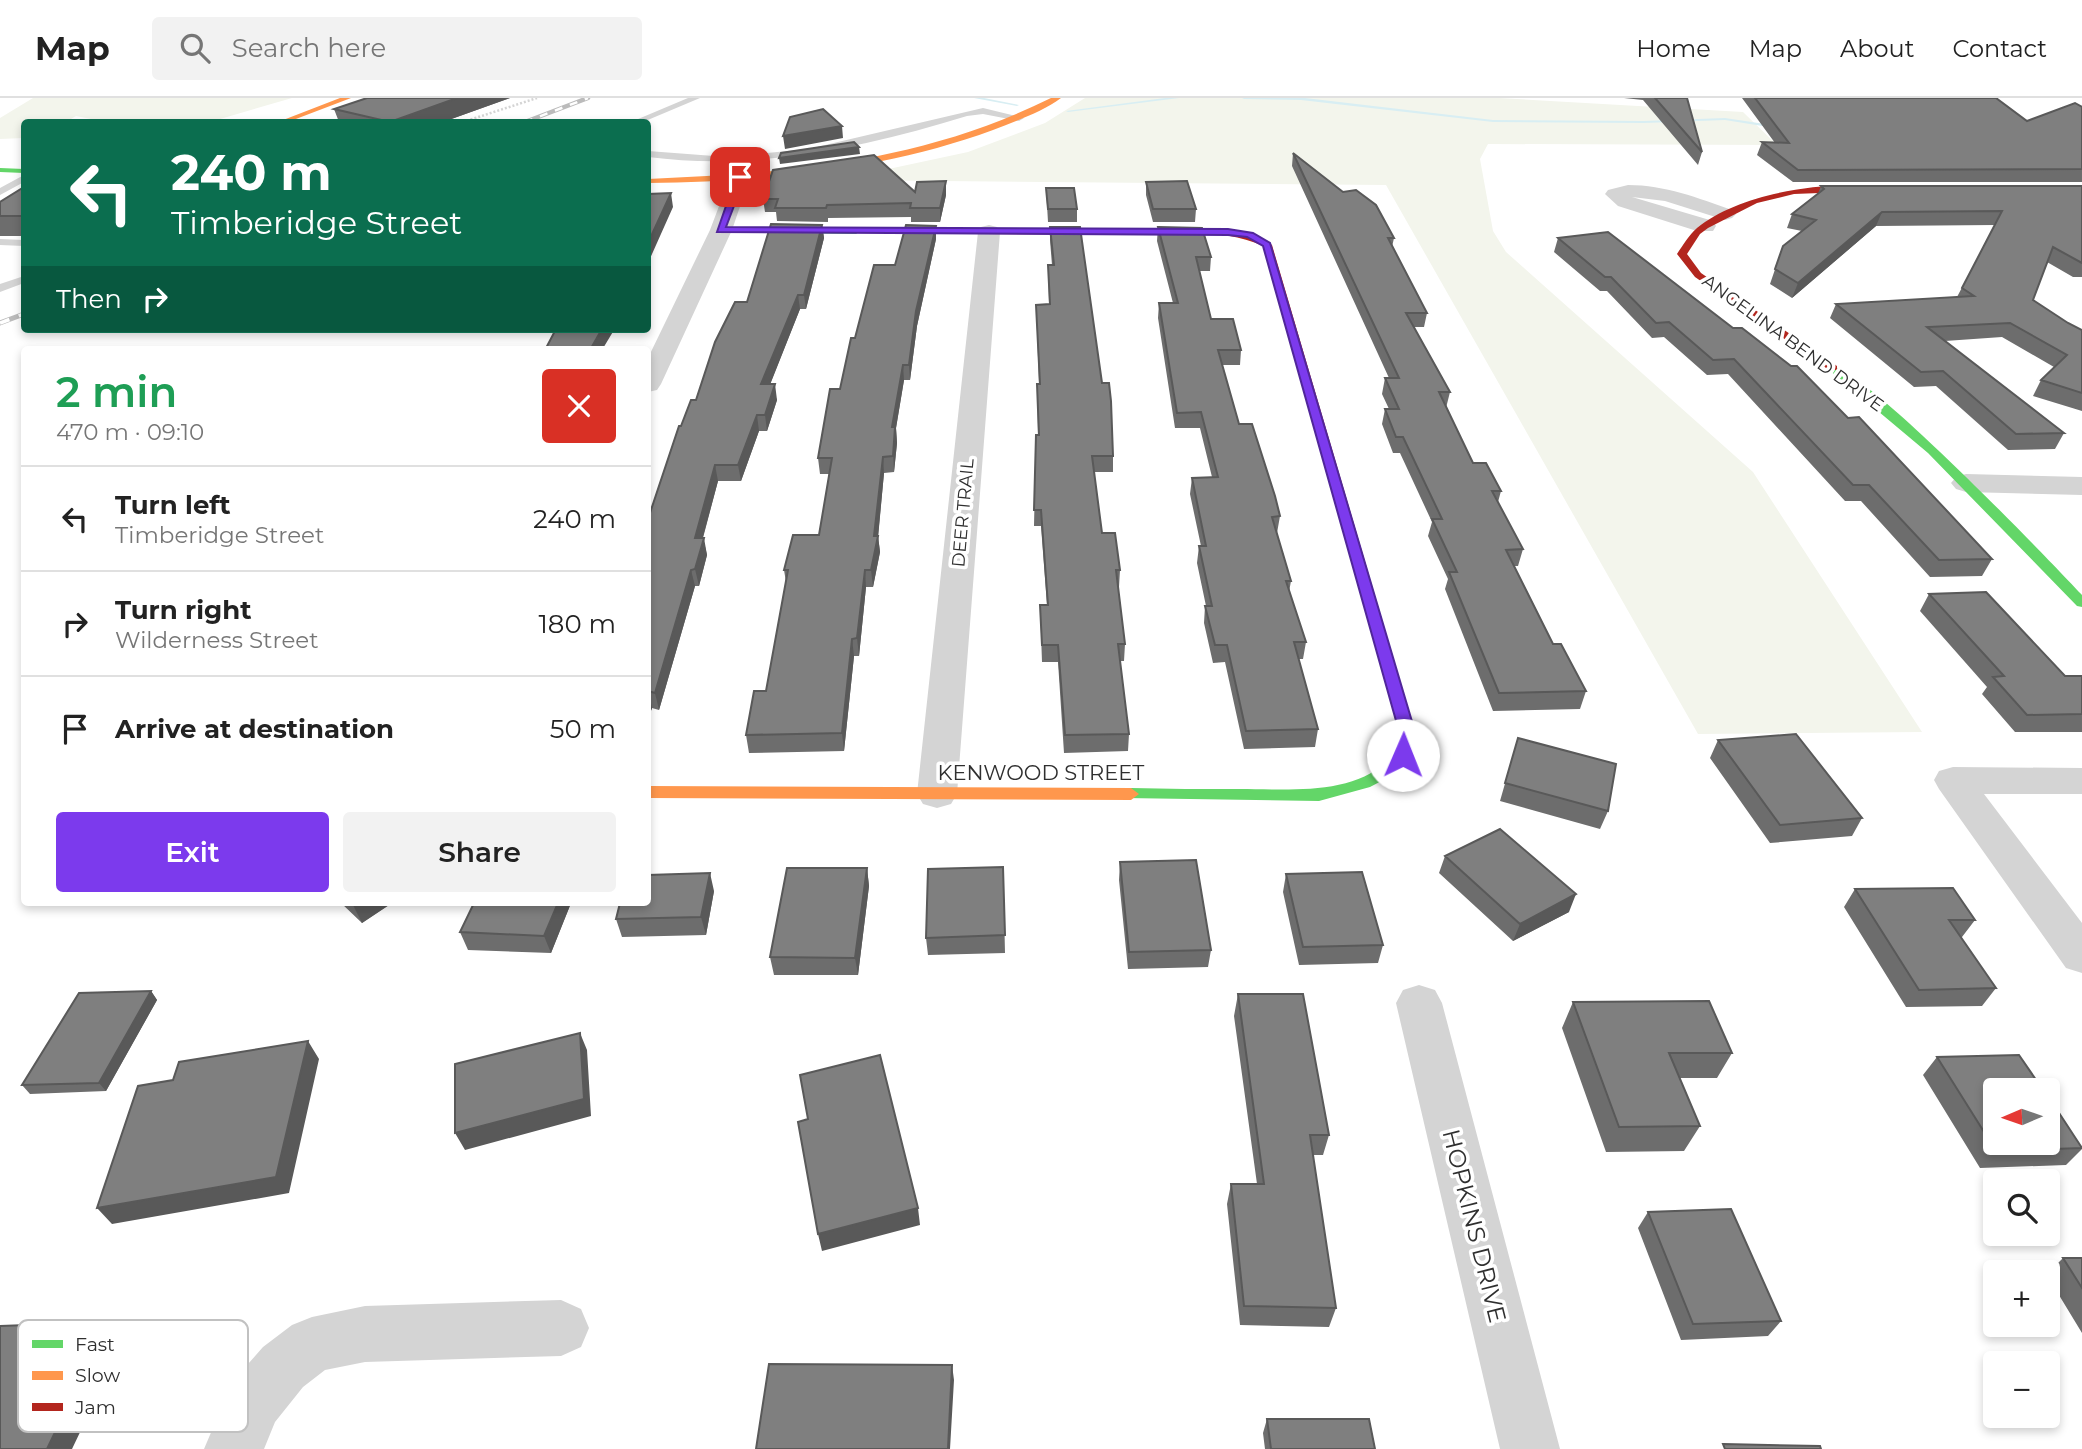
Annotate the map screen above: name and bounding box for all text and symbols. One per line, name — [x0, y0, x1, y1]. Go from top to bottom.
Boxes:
search box — [152, 17, 642, 80]
text: Map — [35, 28, 110, 68]
icon: search — [176, 29, 214, 67]
text: Search here — [232, 32, 386, 64]
text: Home — [1636, 34, 1711, 63]
text: Map — [1749, 34, 1802, 63]
text: About — [1840, 34, 1914, 63]
text: Contact — [1952, 34, 2047, 63]
text: 240 m — [171, 143, 332, 202]
icon: left — [56, 147, 147, 238]
pin — [710, 147, 770, 207]
icon: arrive — [721, 158, 759, 196]
text: Timberidge Street — [171, 203, 462, 242]
street label: ANGELINA BEND DRIVE — [1698, 270, 1888, 416]
icon: right — [136, 280, 174, 318]
text: Then — [56, 283, 122, 315]
text: 2 min — [56, 366, 177, 418]
button: close — [542, 369, 616, 443]
text: 470 m · 09:10 — [56, 418, 204, 446]
street label: DEER TRAIL — [947, 457, 979, 568]
text: Turn left — [115, 489, 231, 521]
icon: left — [56, 500, 94, 538]
text: 240 m — [533, 503, 616, 535]
text: Timberidge Street — [115, 521, 324, 549]
text: Turn right — [115, 594, 251, 626]
icon: right — [56, 605, 94, 643]
text: 180 m — [538, 608, 616, 640]
text: Wilderness Street — [115, 626, 319, 654]
icon: arrive — [56, 710, 94, 748]
text: Arrive at destination — [115, 713, 394, 745]
text: 50 m — [550, 713, 616, 745]
position arrow — [1366, 718, 1440, 792]
street label: KENWOOD STREET — [938, 760, 1144, 785]
button: Exit — [56, 812, 329, 892]
button: Share — [343, 812, 616, 892]
north arrow — [1983, 1078, 2060, 1155]
map controls — [1983, 1078, 2060, 1428]
street label: HOPKINS DRIVE — [1436, 1126, 1513, 1325]
button: search — [1983, 1169, 2060, 1246]
button: + — [1983, 1260, 2060, 1337]
legend — [18, 1320, 248, 1432]
text: Fast — [75, 1333, 115, 1356]
button: − — [1983, 1351, 2060, 1428]
text: Slow — [75, 1364, 120, 1387]
text: Jam — [74, 1396, 116, 1419]

